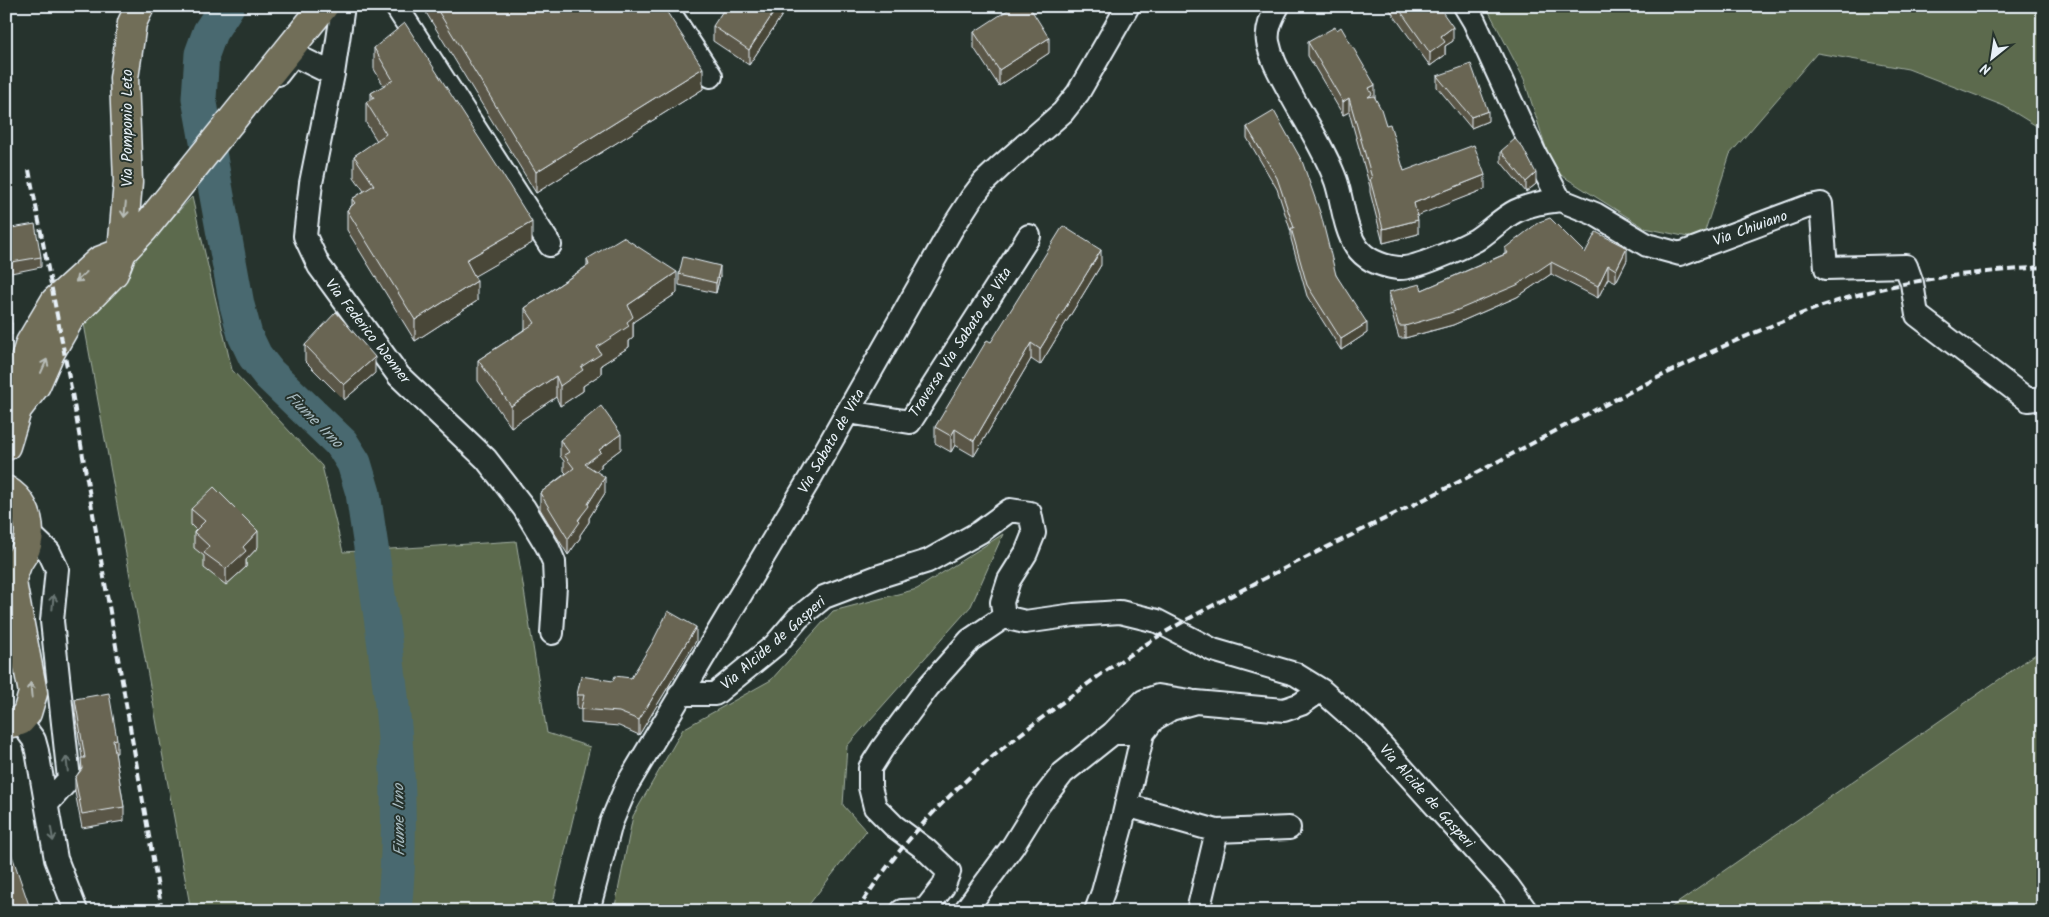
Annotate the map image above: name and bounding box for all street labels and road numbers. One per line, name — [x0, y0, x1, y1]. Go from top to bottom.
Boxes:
street label: Via Pomponio Leto — [116, 69, 140, 187]
street label: Via Chiuiano — [1710, 204, 1791, 254]
street label: Traversa Via Sabato de Vita — [903, 263, 1019, 423]
street label: Via Federico Wenner — [318, 274, 417, 390]
street label: Via Sabato de Vita — [792, 384, 872, 499]
street label: Via Alcide de Gasperi — [716, 590, 833, 697]
street label: Via Alcide de Gasperi — [1373, 739, 1481, 855]

